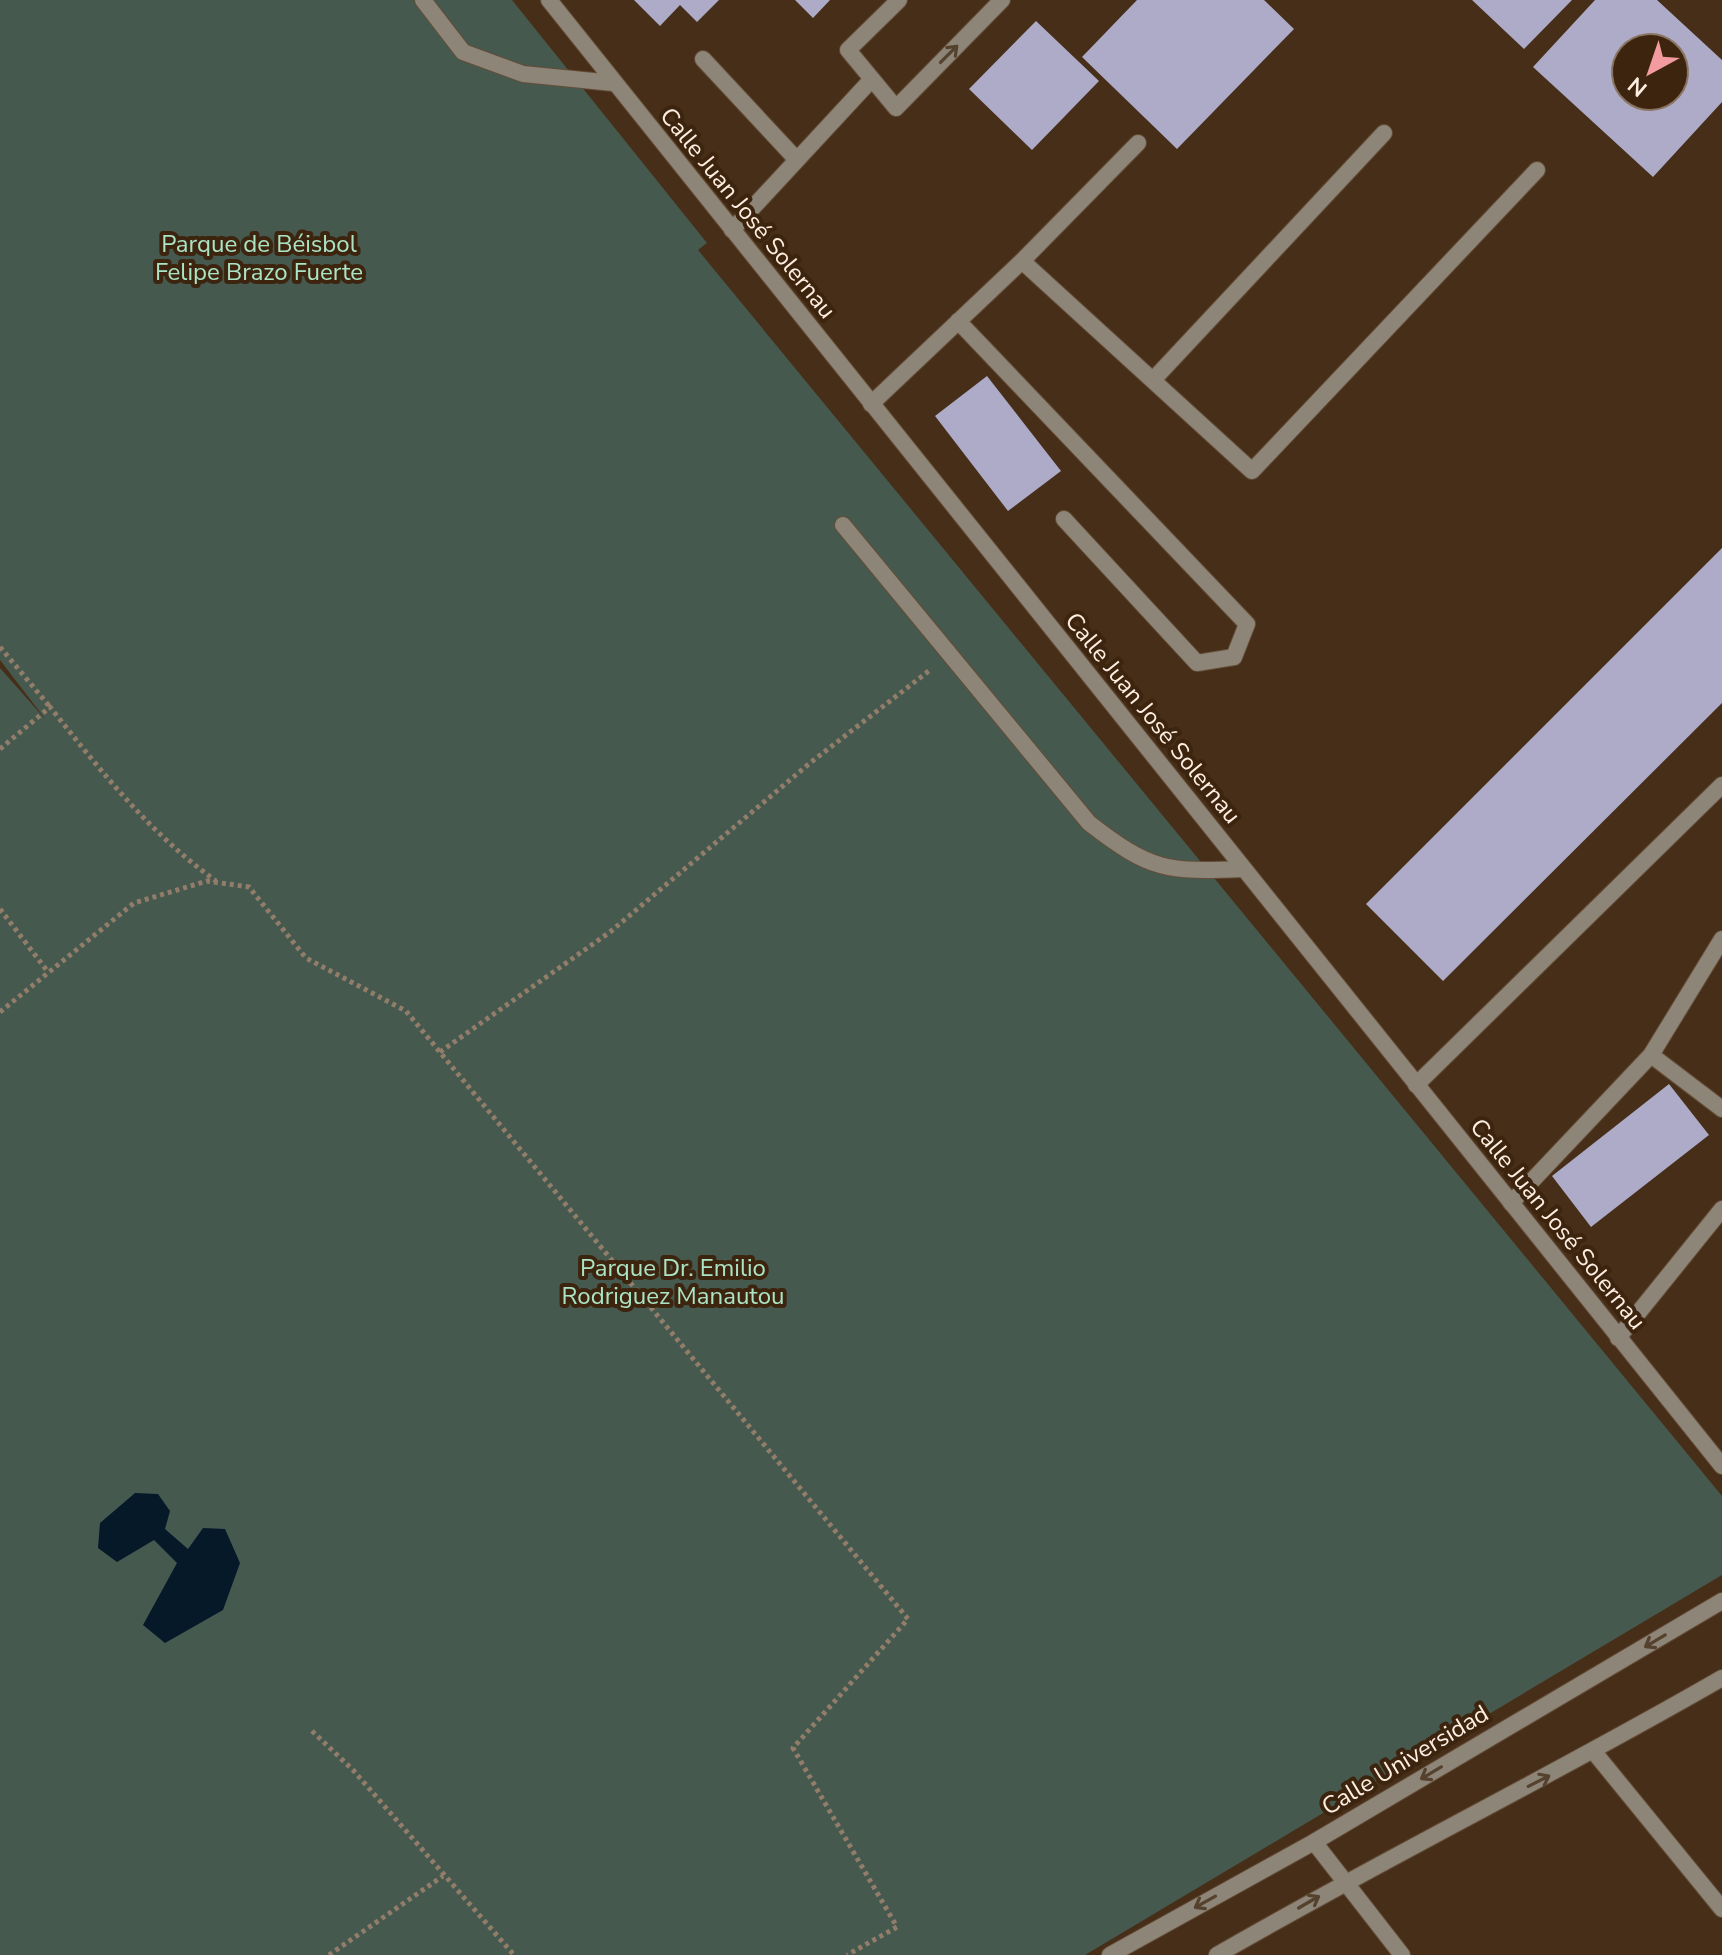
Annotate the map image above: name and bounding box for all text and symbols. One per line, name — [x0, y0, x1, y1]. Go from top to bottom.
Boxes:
north arrow — [1610, 32, 1690, 112]
one-way arrow — [939, 45, 958, 64]
text: N — [1622, 70, 1654, 103]
street label: Calle Juan José Solernau — [653, 101, 843, 325]
park label: Parque de Béisbol Felipe Brazo Fuerte — [155, 228, 363, 288]
street label: Calle Juan José Solernau — [1058, 606, 1248, 830]
street label: Calle Juan José Solernau — [1463, 1112, 1653, 1336]
park label: Parque Dr. Emilio Rodriguez Manautou — [562, 1252, 784, 1312]
one-way arrow — [1644, 1633, 1667, 1649]
street label: Calle Universidad — [1316, 1698, 1494, 1822]
one-way arrow — [1420, 1765, 1443, 1781]
one-way arrow — [1526, 1772, 1550, 1788]
one-way arrow — [1194, 1894, 1217, 1910]
one-way arrow — [1297, 1894, 1320, 1910]

